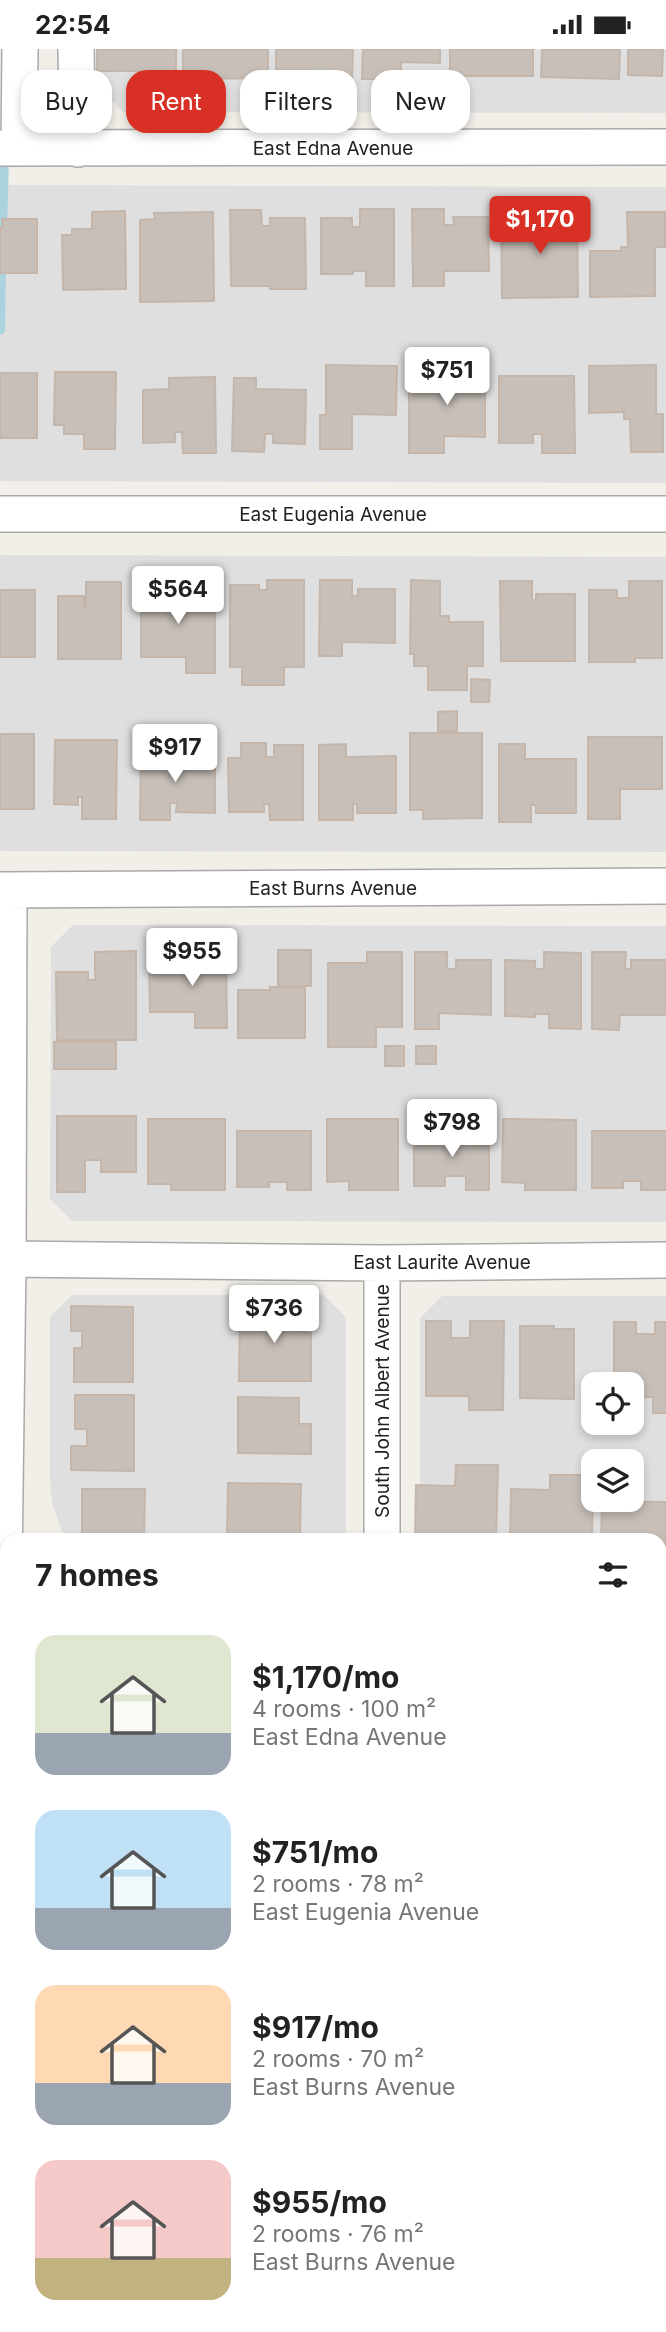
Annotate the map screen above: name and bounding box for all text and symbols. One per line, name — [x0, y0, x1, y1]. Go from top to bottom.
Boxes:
text: 22:54 — [35, 9, 111, 40]
chip: Buy — [21, 70, 112, 133]
chip: Rent — [126, 70, 226, 133]
chip: Filters — [240, 70, 357, 133]
chip: New — [371, 70, 470, 133]
street label: East Edna Avenue — [253, 137, 413, 160]
pin: $1,170 — [483, 197, 597, 256]
text: $1,170 — [505, 205, 575, 233]
pin: $751 — [406, 347, 488, 407]
text: $751 — [421, 356, 473, 384]
street label: East Eugenia Avenue — [239, 503, 427, 526]
pin: $564 — [137, 567, 219, 626]
text: $564 — [148, 575, 208, 603]
pin: $917 — [134, 725, 216, 784]
text: $917 — [148, 733, 202, 761]
street label: East Burns Avenue — [249, 877, 417, 900]
pin: $955 — [151, 929, 233, 988]
text: $955 — [162, 937, 222, 965]
pin: $798 — [411, 1099, 493, 1159]
text: $798 — [423, 1108, 481, 1136]
street label: East Laurite Avenue — [353, 1251, 531, 1274]
street label: South John Albert Avenue — [371, 1284, 394, 1518]
pin: $736 — [233, 1285, 315, 1345]
text: $736 — [245, 1294, 303, 1322]
map controls — [581, 1372, 644, 1512]
button: locate — [581, 1372, 644, 1435]
button: layers — [581, 1449, 644, 1512]
icon: filters — [594, 1556, 632, 1594]
text: 7 homes — [35, 1557, 159, 1593]
text: $1,170/mo — [252, 1659, 399, 1695]
icon: home — [91, 1663, 175, 1747]
text: 4 rooms · 100 m² — [252, 1695, 436, 1723]
text: East Edna Avenue — [252, 1723, 447, 1751]
text: $751/mo — [252, 1834, 378, 1870]
icon: home — [91, 1838, 175, 1922]
text: 2 rooms · 78 m² — [252, 1870, 424, 1898]
text: East Eugenia Avenue — [252, 1898, 479, 1926]
text: $917/mo — [252, 2009, 379, 2045]
icon: home — [91, 2013, 175, 2097]
text: 2 rooms · 70 m² — [252, 2045, 424, 2073]
text: East Burns Avenue — [252, 2073, 456, 2101]
text: $955/mo — [252, 2184, 387, 2220]
icon: home — [91, 2188, 175, 2272]
text: 2 rooms · 76 m² — [252, 2220, 424, 2248]
text: East Burns Avenue — [252, 2248, 456, 2276]

